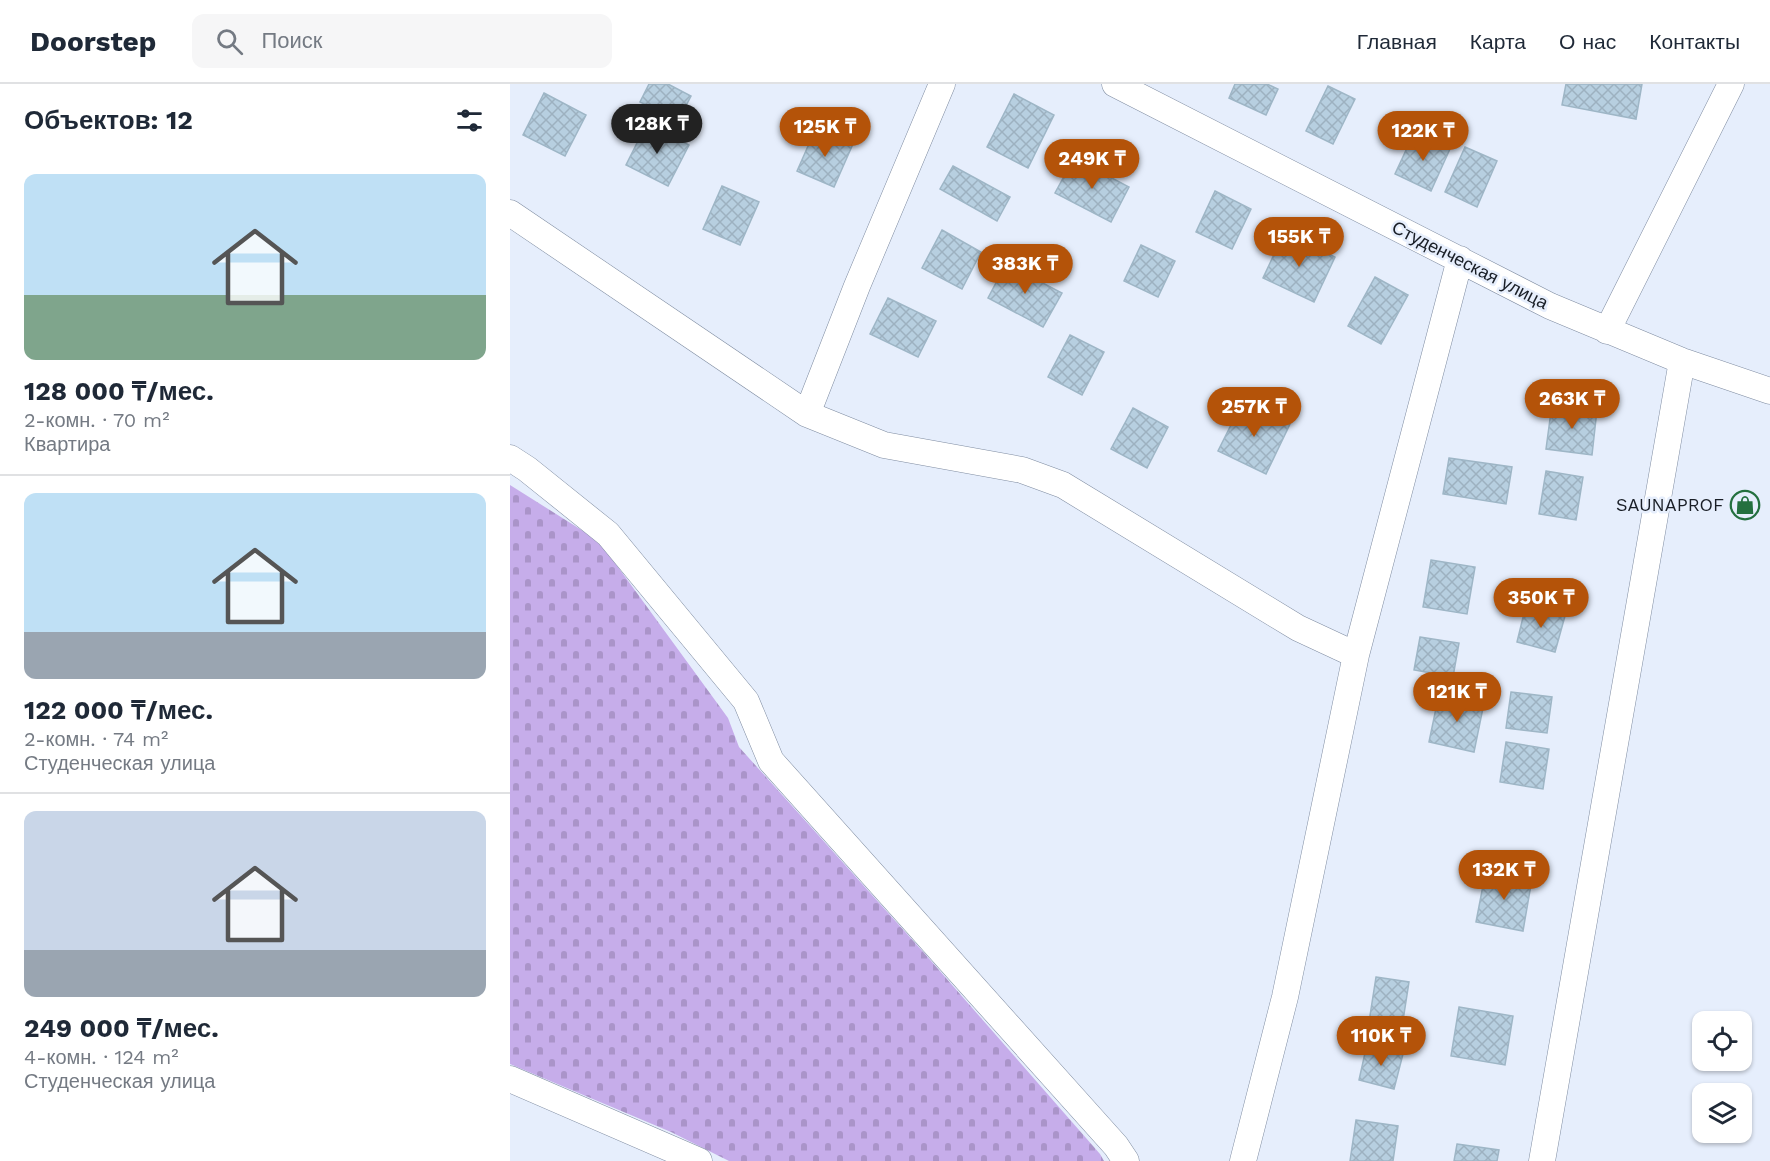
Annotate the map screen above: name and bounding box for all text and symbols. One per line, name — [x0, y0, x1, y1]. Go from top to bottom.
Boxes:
search box — [192, 14, 612, 68]
text: Doorstep — [30, 25, 156, 58]
icon: search — [213, 25, 246, 58]
text: Поиск — [261, 28, 322, 53]
text: Главная — [1357, 29, 1437, 54]
text: Карта — [1470, 29, 1526, 54]
text: О нас — [1559, 29, 1616, 54]
text: Контакты — [1649, 29, 1740, 54]
icon: filters — [453, 104, 486, 137]
pin: 128K ₸ — [608, 104, 706, 155]
text: Объектов: 12 — [24, 105, 193, 135]
pin: 125K ₸ — [776, 107, 874, 158]
text: 128K ₸ — [625, 111, 689, 135]
pin: 122K ₸ — [1374, 111, 1472, 162]
text: 125K ₸ — [794, 114, 856, 138]
text: 122K ₸ — [1392, 118, 1454, 142]
pin: 249K ₸ — [1043, 139, 1141, 190]
text: 249K ₸ — [1058, 146, 1126, 170]
icon: home — [201, 213, 309, 321]
street label: Студенческая улица — [1389, 216, 1553, 313]
pin: 155K ₸ — [1250, 217, 1348, 268]
text: 155K ₸ — [1268, 224, 1330, 248]
pin: 383K ₸ — [976, 244, 1074, 295]
text: 383K ₸ — [992, 251, 1058, 275]
text: 128 000 ₸/мес. — [24, 376, 214, 406]
pin: 263K ₸ — [1523, 379, 1621, 430]
text: 263K ₸ — [1539, 386, 1605, 410]
pin: 257K ₸ — [1205, 387, 1303, 438]
text: 257K ₸ — [1221, 394, 1287, 418]
text: 2-комн. · 70 m² — [24, 408, 169, 432]
text: Квартира — [24, 432, 110, 456]
shop icon: SAUNAPROF — [1729, 489, 1761, 521]
place label: SAUNAPROF — [1616, 494, 1724, 515]
icon: home — [201, 532, 309, 640]
pin: 350K ₸ — [1492, 578, 1590, 629]
text: 350K ₸ — [1508, 585, 1574, 609]
pin: 121K ₸ — [1408, 672, 1506, 723]
text: 121K ₸ — [1427, 679, 1487, 703]
text: 122 000 ₸/мес. — [24, 695, 213, 725]
text: 2-комн. · 74 m² — [24, 727, 168, 751]
text: Студенческая улица — [24, 751, 216, 775]
icon: home — [201, 850, 309, 958]
pin: 132K ₸ — [1455, 850, 1553, 901]
text: 132K ₸ — [1473, 857, 1535, 881]
map controls — [1692, 1011, 1752, 1143]
button: locate — [1692, 1011, 1752, 1071]
text: 249 000 ₸/мес. — [24, 1013, 219, 1043]
pin: 110K ₸ — [1332, 1016, 1430, 1067]
text: 110K ₸ — [1351, 1023, 1411, 1047]
text: 4-комн. · 124 m² — [24, 1045, 179, 1069]
text: Студенческая улица — [24, 1069, 216, 1093]
button: layers — [1692, 1083, 1752, 1143]

